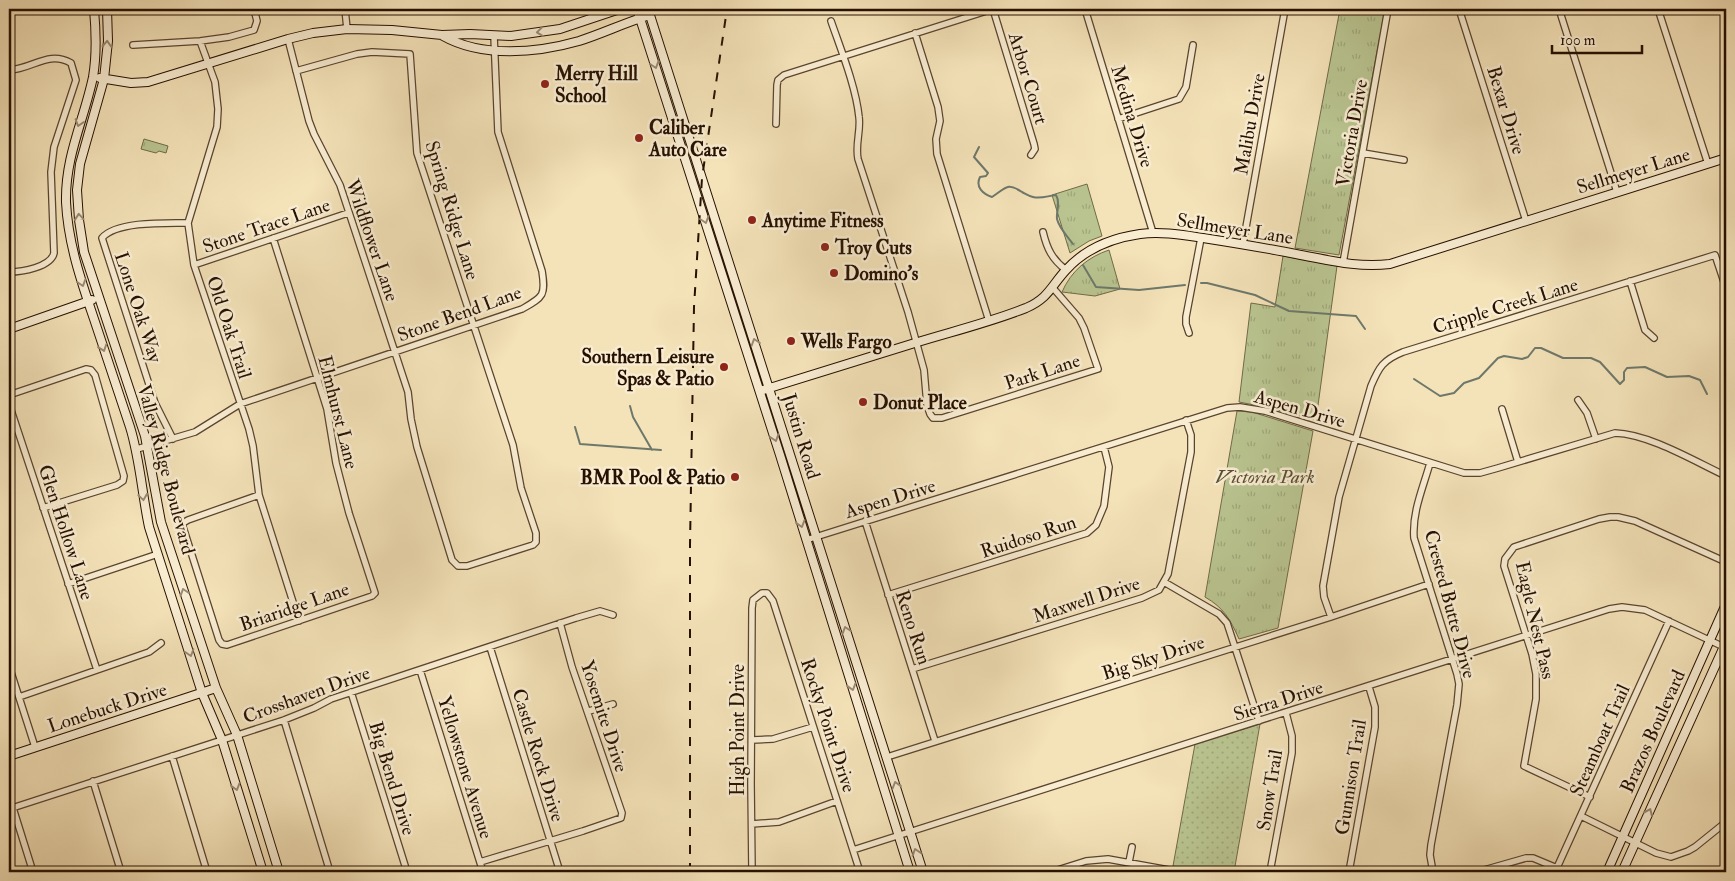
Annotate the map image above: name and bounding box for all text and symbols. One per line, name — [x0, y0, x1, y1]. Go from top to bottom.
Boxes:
scale bar — [1552, 22, 1642, 54]
one-way arrow — [536, 27, 544, 37]
street label: Arbor Court — [1002, 28, 1053, 127]
text: 100 m — [1560, 31, 1596, 50]
one-way arrow — [102, 40, 113, 48]
one-way arrow — [649, 60, 659, 69]
place label: Merry Hill School — [554, 62, 638, 108]
street label: Medina Drive — [1105, 62, 1159, 170]
street label: Bexar Drive — [1481, 63, 1531, 157]
street label: Malibu Drive — [1229, 72, 1271, 177]
marker: Merry Hill School — [539, 78, 551, 90]
street label: Victoria Drive — [1331, 78, 1373, 189]
place label: Caliber Auto Care — [648, 116, 727, 162]
one-way arrow — [75, 119, 85, 127]
marker: Caliber Auto Care — [633, 132, 645, 144]
street label: Spring Ridge Lane — [419, 138, 485, 283]
street label: Sellmeyer Lane — [1574, 142, 1693, 200]
street label: Wildflower Lane — [340, 175, 404, 304]
street label: Stone Trace Lane — [199, 193, 333, 259]
street label: Sellmeyer Lane — [1175, 208, 1295, 250]
place label: Anytime Fitness — [761, 209, 884, 234]
one-way arrow — [73, 213, 84, 221]
marker: Anytime Fitness — [746, 214, 758, 226]
one-way arrow — [700, 215, 710, 223]
place label: Troy Cuts — [834, 236, 912, 261]
marker: Troy Cuts — [819, 241, 831, 253]
street label: Lone Oak Way — [109, 249, 167, 366]
place label: Domino's — [844, 262, 919, 286]
marker: Domino's — [828, 267, 840, 279]
street label: Cripple Creek Lane — [1430, 272, 1581, 340]
street label: Old Oak Trail — [201, 273, 257, 382]
one-way arrow — [76, 278, 86, 286]
street label: Stone Bend Lane — [394, 280, 525, 348]
place label: Wells Fargo — [800, 330, 892, 355]
marker: Wells Fargo — [785, 335, 797, 347]
one-way arrow — [751, 338, 761, 347]
one-way arrow — [98, 343, 108, 351]
place label: Southern Leisure Spas & Patio — [582, 345, 714, 392]
street label: Park Lane — [1002, 348, 1083, 395]
street label: Elmhurst Lane — [312, 353, 364, 471]
marker: Southern Leisure Spas & Patio — [718, 361, 730, 373]
street label: Valley Ridge Boulevard — [132, 382, 200, 558]
street label: Aspen Drive — [1250, 384, 1348, 434]
street label: Justin Road — [776, 390, 826, 483]
place label: Donut Place — [873, 391, 967, 415]
marker: Donut Place — [857, 396, 869, 408]
one-way arrow — [769, 433, 779, 442]
street label: Glen Hollow Lane — [33, 462, 99, 603]
park label: Victoria Park — [1215, 465, 1315, 489]
place label: BMR Pool & Patio — [580, 466, 725, 490]
marker: BMR Pool & Patio — [729, 471, 741, 483]
street label: Aspen Drive — [841, 474, 939, 525]
one-way arrow — [138, 493, 148, 502]
street label: Ruidoso Run — [977, 510, 1079, 564]
one-way arrow — [795, 520, 805, 528]
street label: Crested Butte Drive — [1419, 527, 1481, 681]
street label: Eagle Nest Pass — [1510, 559, 1560, 682]
street label: Maxwell Drive — [1030, 571, 1143, 629]
street label: Briaridge Lane — [236, 577, 352, 637]
street label: Reno Run — [890, 587, 936, 668]
one-way arrow — [180, 589, 190, 597]
one-way arrow — [842, 626, 852, 635]
street label: Big Sky Drive — [1099, 630, 1208, 686]
one-way arrow — [184, 648, 194, 657]
street label: Rocky Point Drive — [795, 655, 861, 796]
street label: Yosemite Drive — [575, 657, 633, 775]
street label: Crosshaven Drive — [239, 661, 373, 729]
street label: High Point Drive — [726, 664, 750, 796]
street label: Brazos Boulevard — [1615, 665, 1691, 797]
street label: Sierra Drive — [1230, 675, 1326, 727]
street label: Lonebuck Drive — [45, 677, 170, 739]
street label: Steamboat Trail — [1564, 680, 1635, 800]
one-way arrow — [846, 682, 856, 691]
street label: Castle Rock Drive — [506, 686, 570, 825]
street label: Yellowstone Avenue — [432, 693, 498, 842]
street label: Gunnison Trail — [1330, 717, 1372, 837]
street label: Big Bend Drive — [363, 718, 421, 838]
street label: Snow Trail — [1252, 748, 1288, 832]
one-way arrow — [891, 781, 901, 790]
one-way arrow — [231, 782, 241, 790]
one-way arrow — [1642, 808, 1653, 817]
one-way arrow — [912, 848, 922, 857]

